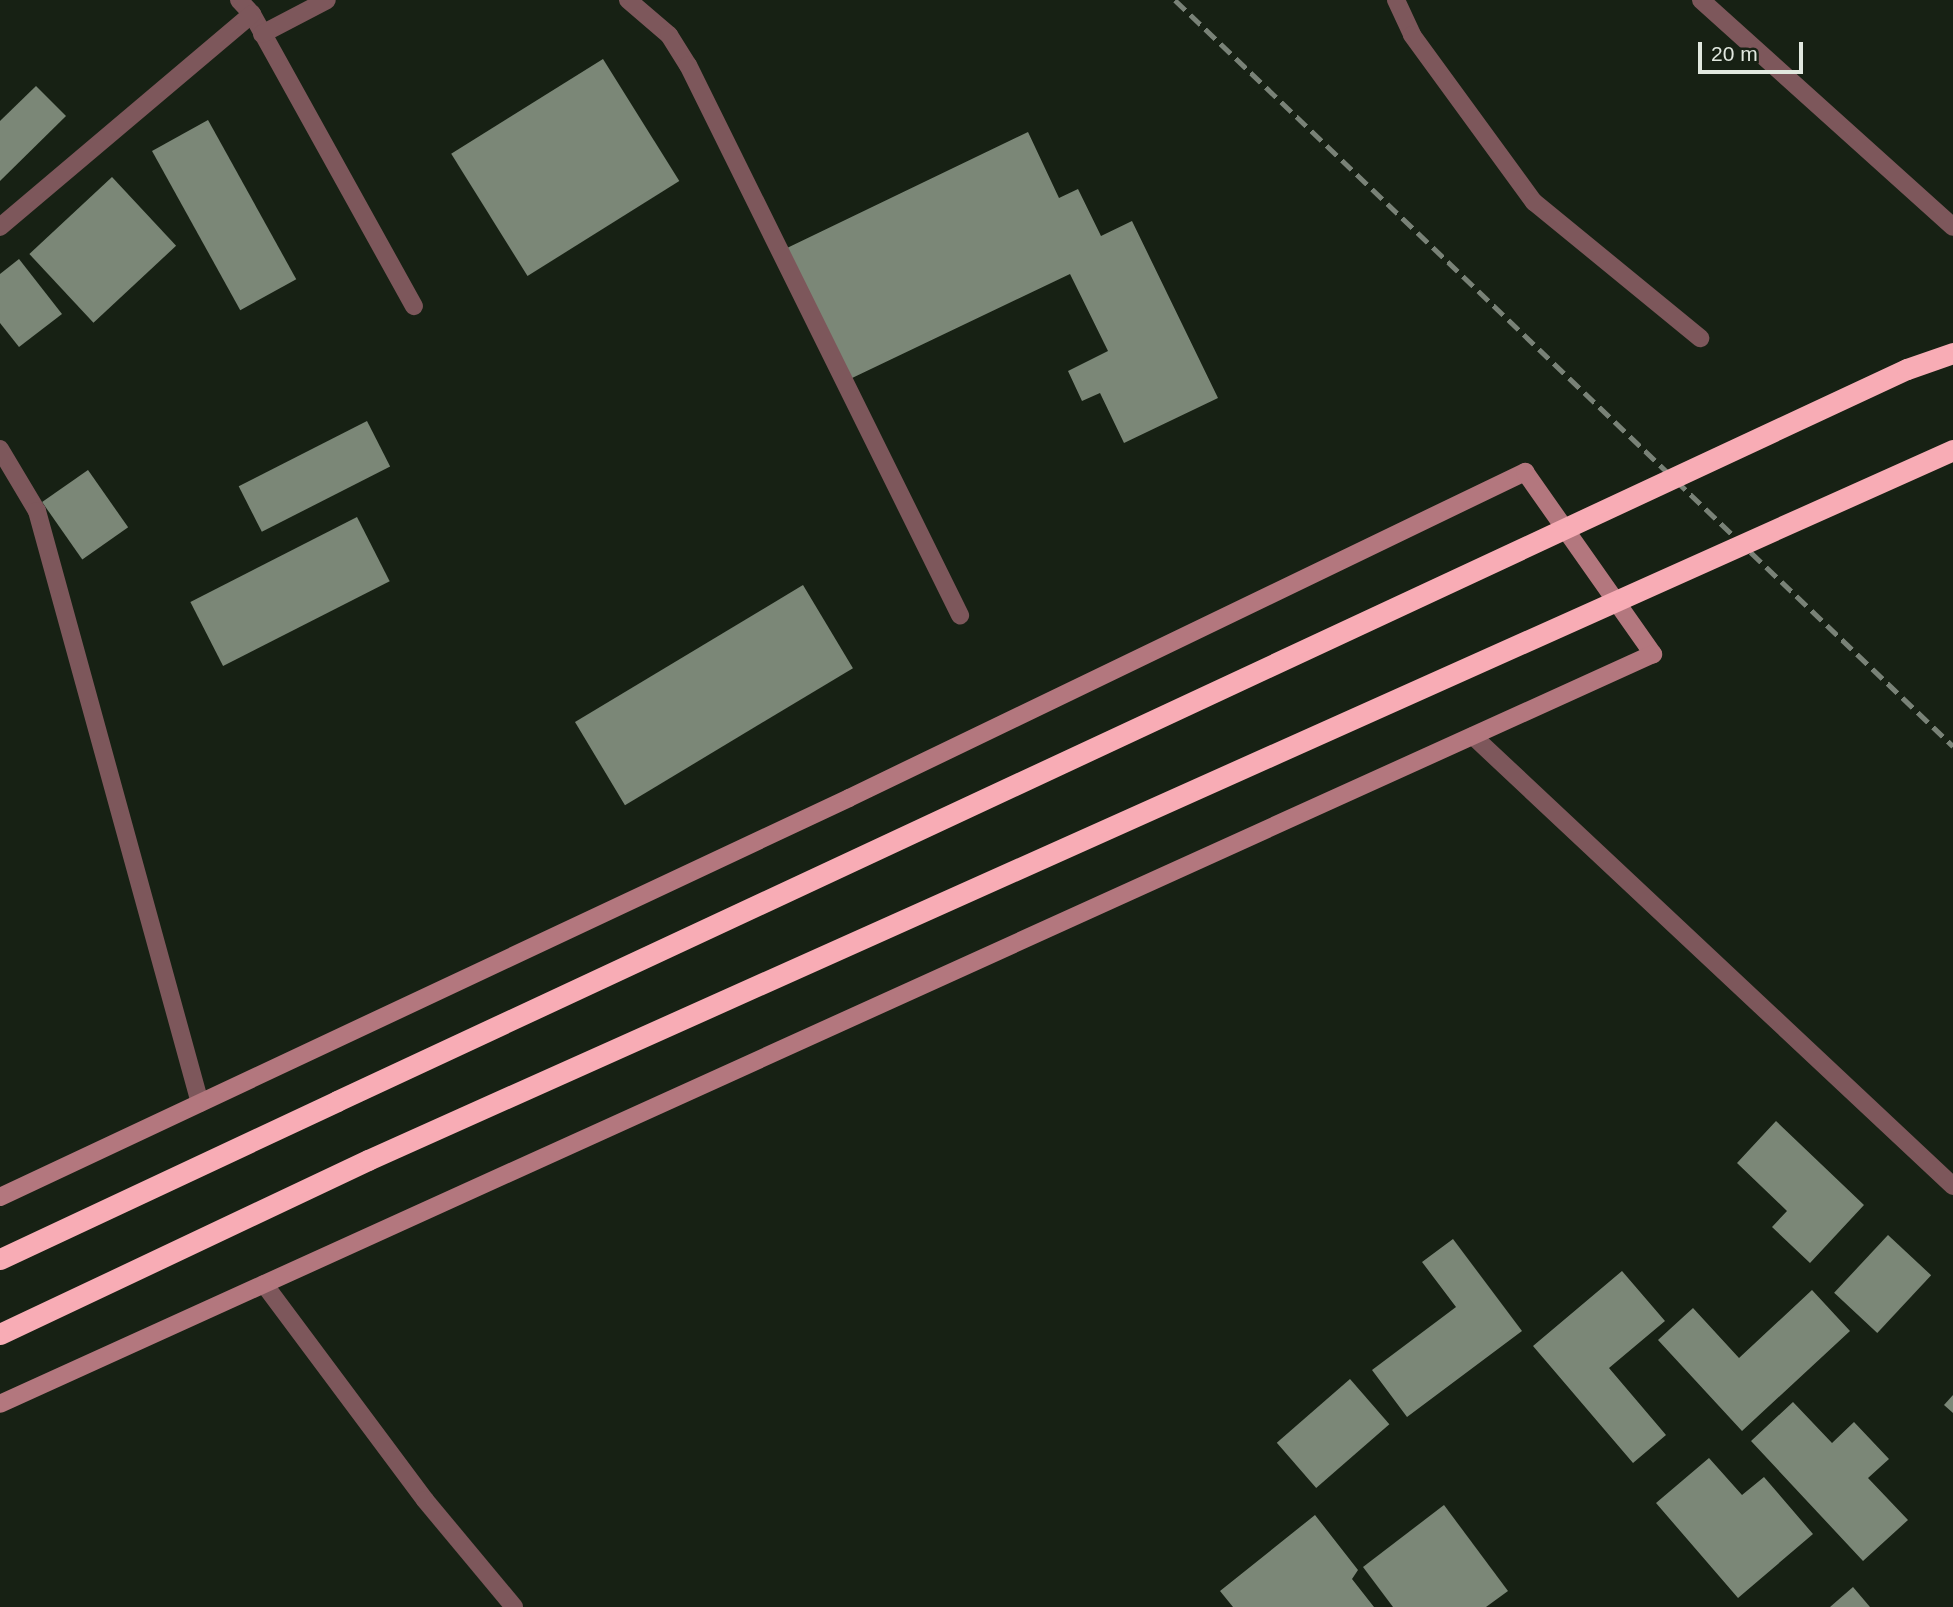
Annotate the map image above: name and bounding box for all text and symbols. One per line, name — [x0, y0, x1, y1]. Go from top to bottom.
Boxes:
scale bar — [1701, 28, 1806, 72]
text: 20 m — [1711, 42, 1758, 65]

